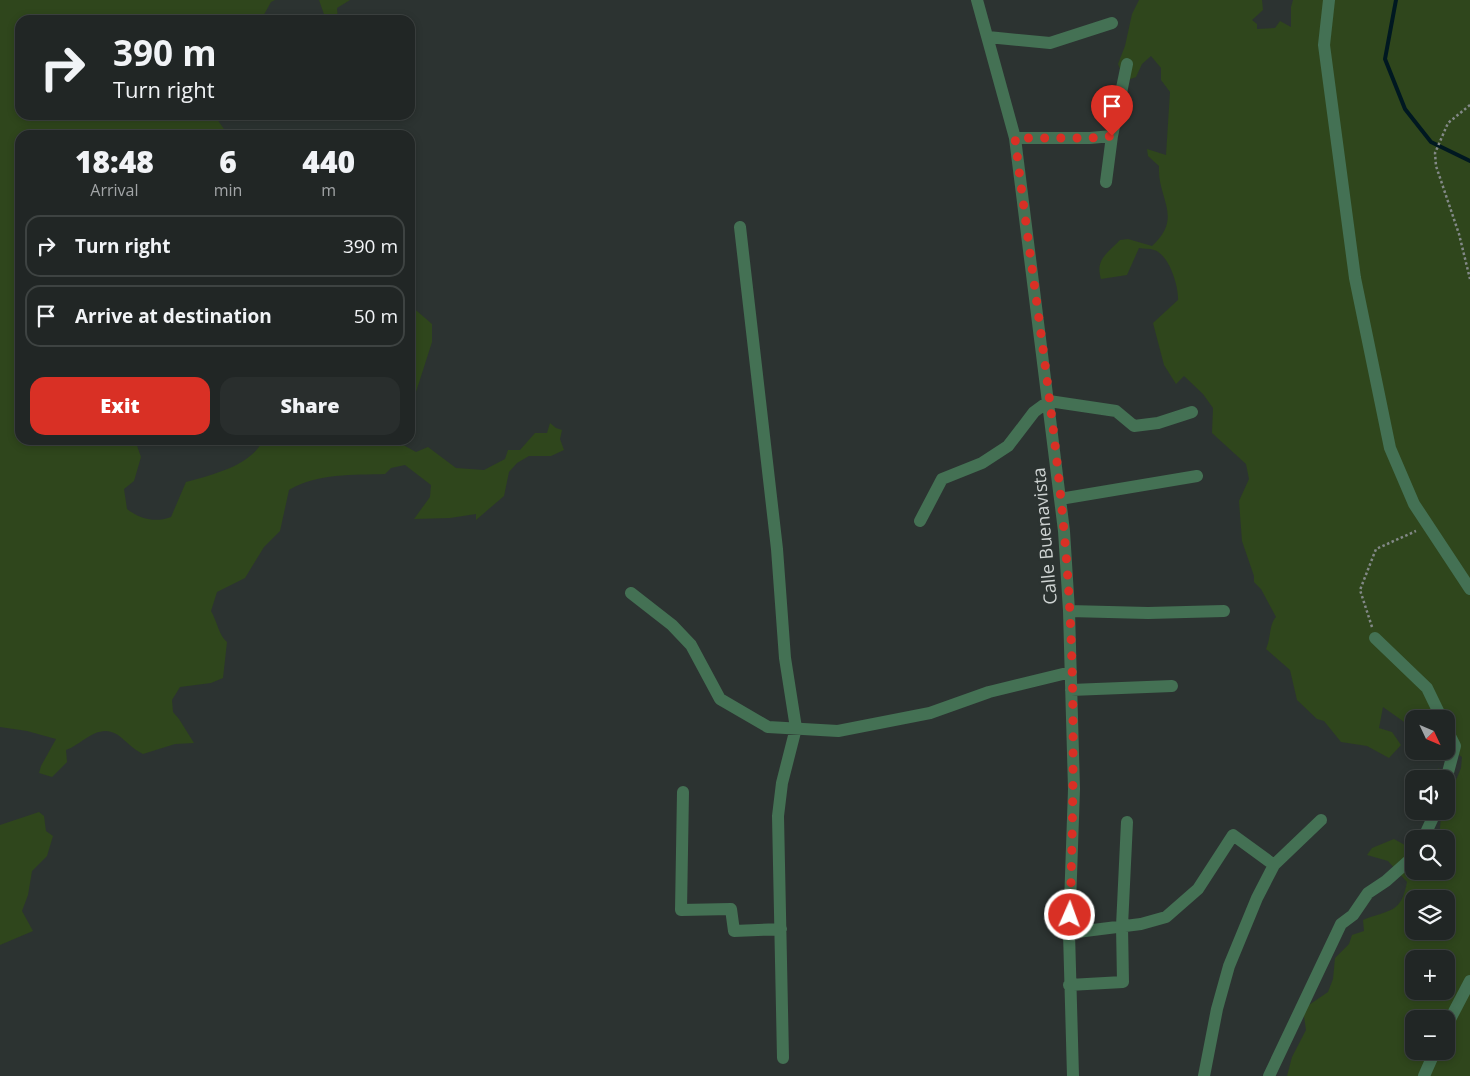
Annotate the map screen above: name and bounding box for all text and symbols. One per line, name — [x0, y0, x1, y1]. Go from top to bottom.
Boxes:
text: 390 m — [113, 29, 217, 76]
icon: right — [30, 35, 95, 100]
text: Turn right — [113, 74, 215, 104]
pin — [1091, 85, 1133, 136]
icon: arrive — [1098, 92, 1126, 120]
text: 18:48 — [75, 141, 154, 182]
text: 6 — [219, 141, 237, 182]
text: 440 — [302, 141, 355, 182]
text: Arrival — [90, 179, 138, 201]
text: min — [214, 179, 242, 201]
text: m — [321, 179, 336, 201]
icon: right — [32, 232, 60, 260]
text: Turn right — [75, 233, 170, 259]
text: 390 m — [343, 233, 398, 259]
icon: arrive — [32, 302, 60, 330]
text: Arrive at destination — [75, 303, 272, 329]
text: 50 m — [354, 303, 398, 329]
button: Exit — [30, 377, 210, 435]
button: Share — [220, 377, 400, 435]
street label: Calle Buenavista — [1026, 467, 1062, 606]
north arrow — [1405, 710, 1455, 760]
map controls — [1405, 710, 1455, 1060]
button: sound — [1405, 770, 1455, 820]
button: search — [1405, 830, 1455, 880]
position arrow — [1043, 888, 1095, 940]
button: layers — [1405, 890, 1455, 940]
button: + — [1405, 950, 1455, 1000]
button: − — [1405, 1010, 1455, 1060]

